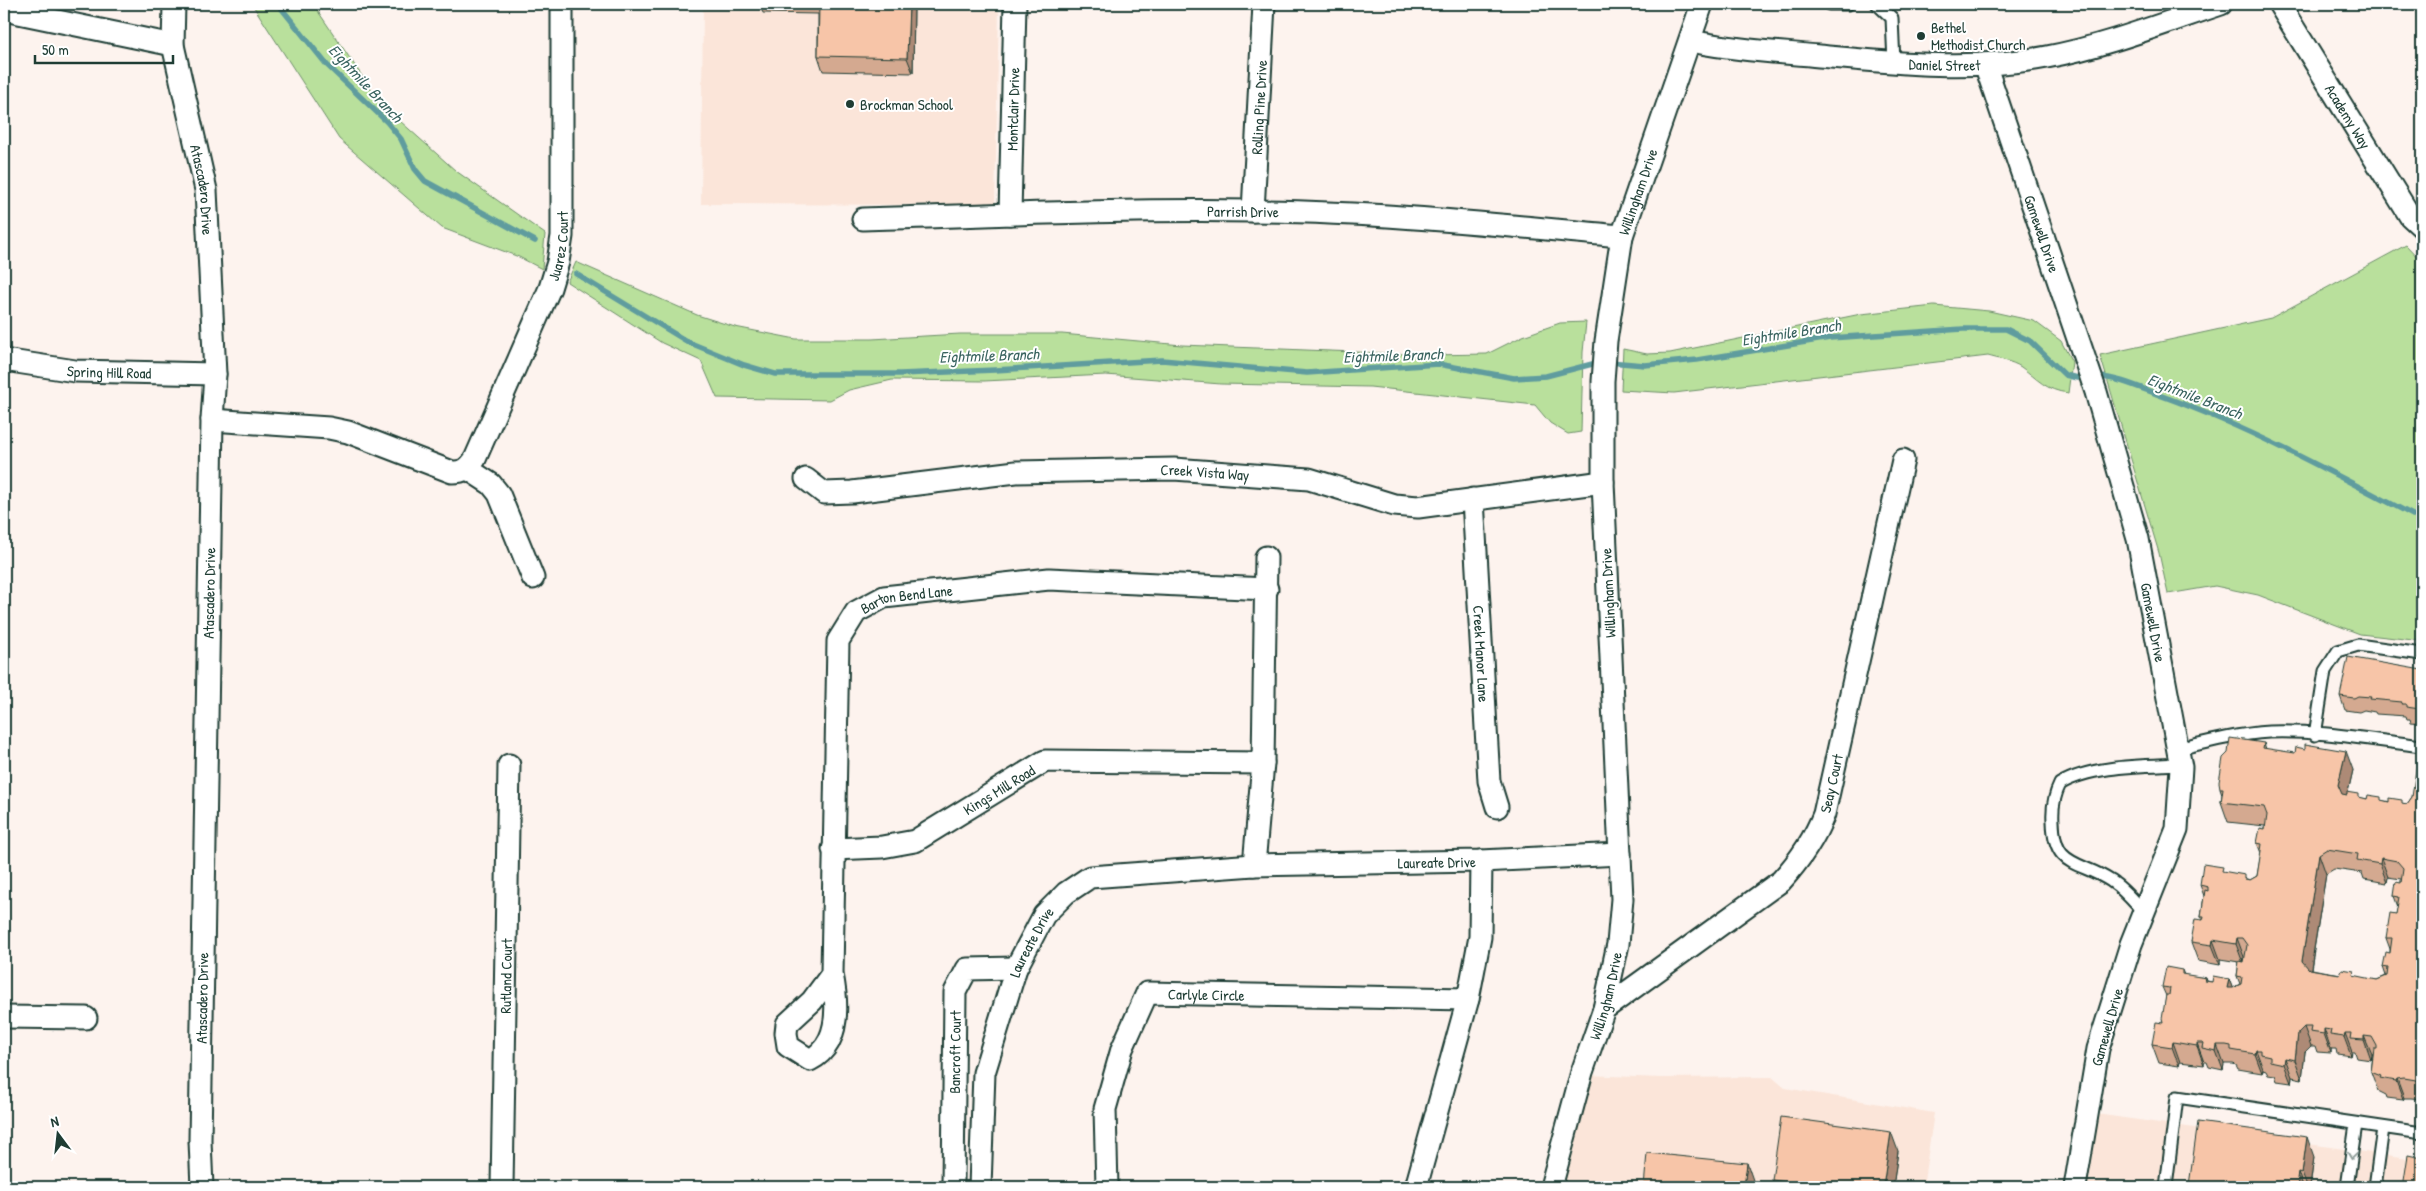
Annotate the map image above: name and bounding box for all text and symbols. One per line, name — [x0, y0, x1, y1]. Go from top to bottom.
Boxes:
place label: Bethel Methodist Church — [1931, 17, 2025, 55]
marker: Bethel Methodist Church — [1915, 30, 1927, 42]
scale bar — [35, 32, 172, 64]
text: 50 m — [42, 39, 69, 60]
water label: Eightmile Branch — [324, 39, 409, 128]
street label: Daniel Street — [1908, 53, 1982, 75]
street label: Rolling Pine Drive — [1246, 59, 1272, 155]
street label: Montclair Drive — [1001, 67, 1024, 151]
street label: Academy Way — [2320, 80, 2376, 153]
place label: Brockman School — [860, 94, 953, 115]
marker: Brockman School — [844, 98, 856, 110]
street label: Atascadero Drive — [185, 142, 219, 235]
street label: Willingham Drive — [1613, 146, 1662, 238]
street label: Gamewell Drive — [2020, 192, 2065, 275]
street label: Parrish Drive — [1207, 200, 1279, 222]
street label: Juarez Court — [542, 210, 573, 283]
water label: Eightmile Branch — [1740, 313, 1843, 351]
water label: Eightmile Branch — [939, 342, 1040, 368]
water label: Eightmile Branch — [1343, 342, 1444, 368]
street label: Spring Hill Road — [65, 359, 152, 383]
water label: Eightmile Branch — [2145, 368, 2247, 425]
street label: Creek Vista Way — [1160, 458, 1250, 485]
street label: Atascadero Drive — [198, 547, 220, 639]
street label: Willingham Drive — [1595, 548, 1621, 638]
street label: Barton Bend Lane — [856, 579, 954, 618]
street label: Gamewell Drive — [2136, 581, 2171, 664]
street label: Creek Manor Lane — [1469, 605, 1495, 703]
street label: Seay Court — [1814, 751, 1848, 815]
street label: Kings Mill Road — [959, 759, 1039, 820]
street label: Laureate Drive — [1398, 851, 1476, 873]
street label: Laureate Drive — [1003, 901, 1058, 980]
street label: Rutland Court — [494, 937, 517, 1014]
street label: Willingham Drive — [1584, 950, 1627, 1043]
street label: Atascadero Drive — [191, 952, 213, 1044]
street label: Carlyle Circle — [1168, 983, 1245, 1005]
street label: Gamewell Drive — [2086, 985, 2128, 1068]
street label: Bancroft Court — [943, 1009, 965, 1094]
north arrow — [32, 1108, 82, 1158]
text: N — [48, 1111, 61, 1131]
one-way arrow — [2347, 1151, 2357, 1160]

